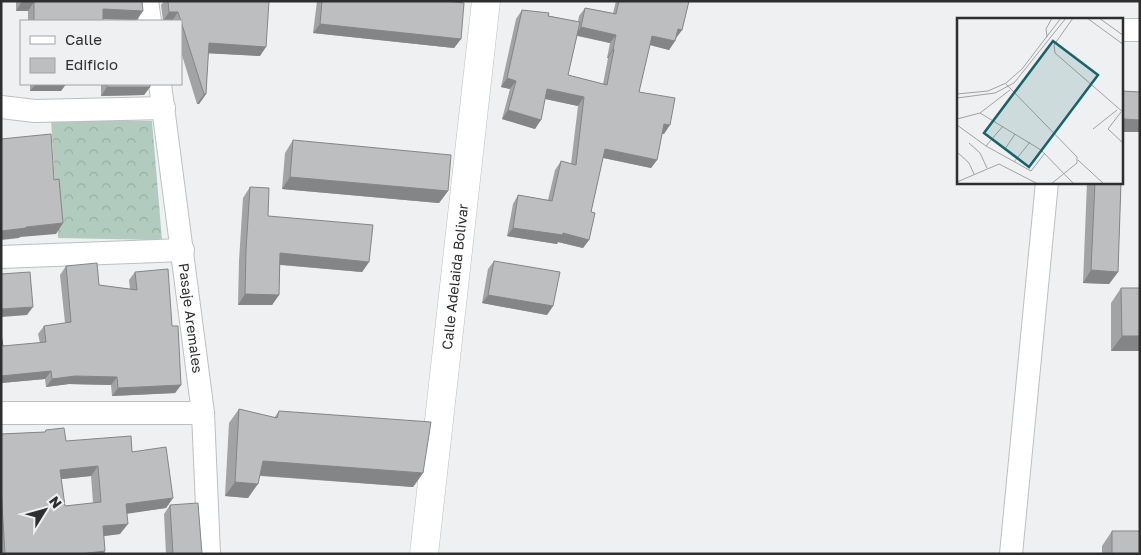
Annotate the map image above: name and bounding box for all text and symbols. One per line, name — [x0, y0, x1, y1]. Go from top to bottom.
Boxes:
inset map — [957, 18, 1124, 184]
legend — [20, 20, 182, 85]
text: Calle — [65, 30, 102, 48]
text: Edificio — [65, 55, 118, 73]
street label: Calle Adelaida Bolivar — [438, 202, 471, 351]
street label: Pasaje Aremales — [175, 262, 207, 374]
north arrow — [20, 485, 70, 535]
text: N — [46, 493, 66, 511]

